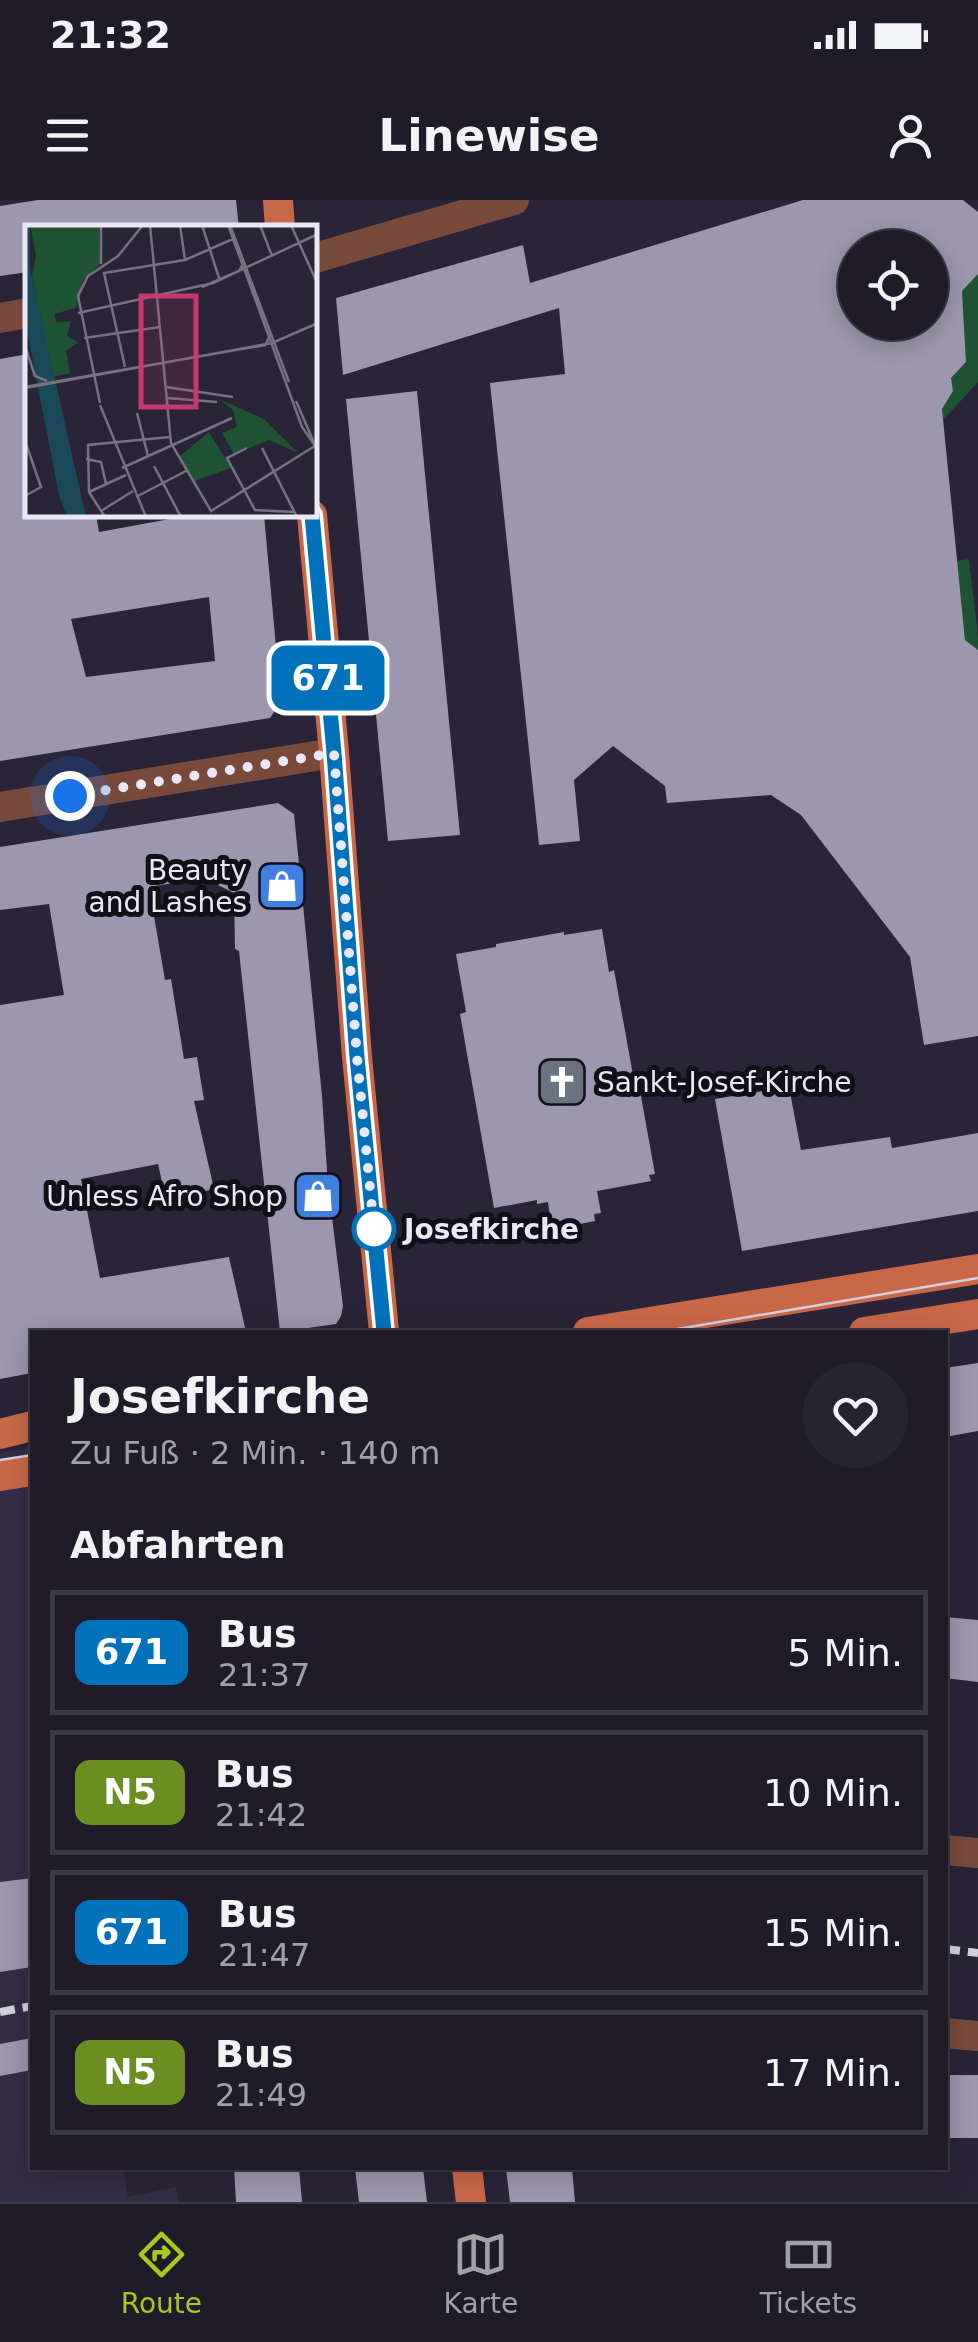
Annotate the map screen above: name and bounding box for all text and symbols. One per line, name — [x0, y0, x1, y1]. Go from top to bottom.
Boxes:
text: 21:32 — [50, 13, 171, 57]
icon: menu — [40, 108, 95, 163]
icon: person — [883, 108, 938, 163]
text: Linewise — [379, 109, 599, 162]
inset map — [25, 225, 318, 518]
map controls — [838, 230, 948, 340]
button: locate — [838, 230, 948, 340]
line badge: 671 — [270, 646, 386, 710]
text: 671 — [291, 658, 365, 698]
your location — [45, 771, 95, 821]
place label: Beauty and Lashes — [89, 854, 247, 919]
shop icon: Beauty and Lashes — [256, 860, 308, 912]
church icon: Sankt-Josef-Kirche — [536, 1056, 588, 1108]
place label: Sankt-Josef-Kirche — [597, 1066, 852, 1099]
shop icon: Unless Afro Shop — [292, 1170, 344, 1222]
place label: Unless Afro Shop — [46, 1180, 283, 1213]
marker: Josefkirche — [353, 1208, 395, 1250]
place label: Josefkirche — [402, 1213, 579, 1246]
button: heart — [803, 1363, 908, 1468]
text: Josefkirche — [70, 1368, 370, 1424]
text: Zu Fuß · 2 Min. · 140 m — [70, 1434, 440, 1472]
text: Abfahrten — [70, 1523, 286, 1567]
text: Bus — [218, 1612, 297, 1656]
text: 5 Min. — [787, 1631, 903, 1675]
text: 671 — [95, 1632, 168, 1672]
text: 21:37 — [218, 1656, 310, 1694]
text: Bus — [215, 1752, 294, 1796]
text: 10 Min. — [763, 1771, 903, 1815]
text: N5 — [103, 1772, 157, 1812]
text: 21:42 — [215, 1796, 307, 1834]
text: Bus — [218, 1892, 297, 1936]
text: 15 Min. — [763, 1911, 903, 1955]
text: 671 — [95, 1912, 168, 1952]
text: 21:47 — [218, 1936, 310, 1974]
text: Bus — [215, 2032, 294, 2076]
text: 17 Min. — [763, 2051, 903, 2095]
text: N5 — [103, 2052, 157, 2092]
text: 21:49 — [215, 2076, 307, 2114]
tab: Route — [121, 2227, 202, 2320]
tab: Karte — [444, 2227, 518, 2320]
tab: Tickets — [760, 2227, 857, 2320]

